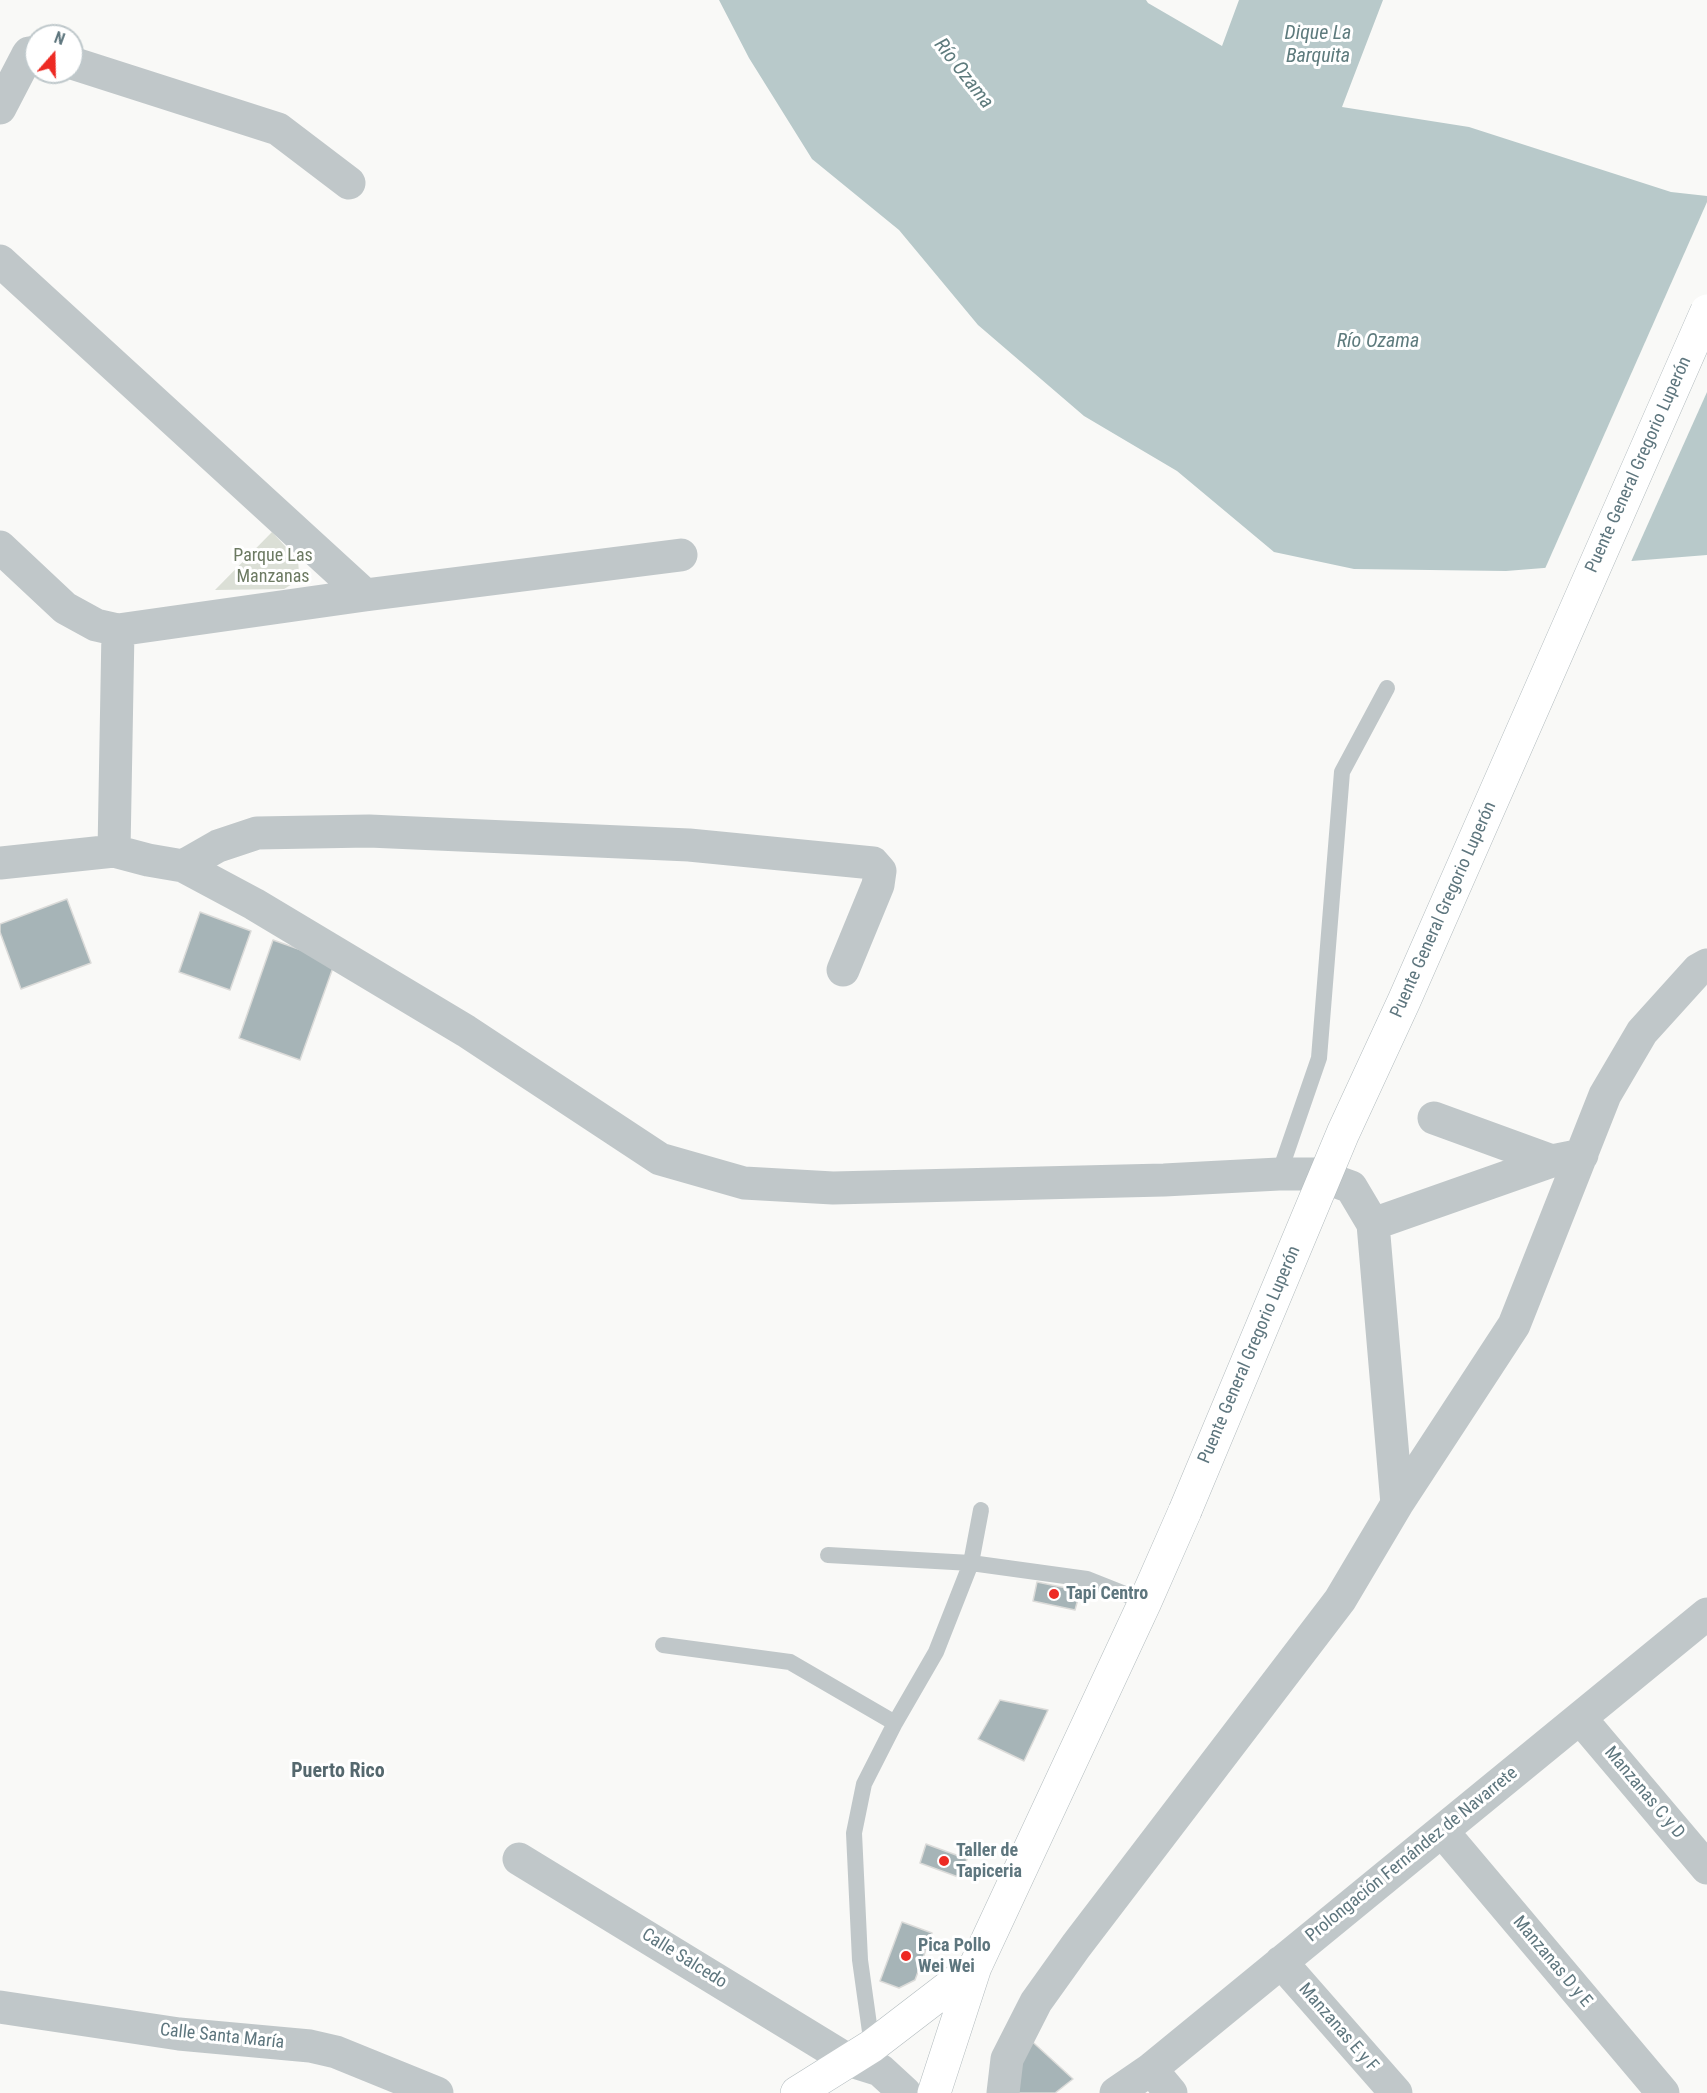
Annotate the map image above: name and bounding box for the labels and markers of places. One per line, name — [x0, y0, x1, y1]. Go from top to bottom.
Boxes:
place label: Tapi Centro — [1066, 1583, 1148, 1605]
marker: Tapi Centro — [1047, 1587, 1061, 1601]
place label: Taller de Tapiceria — [956, 1840, 1022, 1882]
marker: Taller de Tapiceria — [937, 1854, 951, 1868]
place label: Pica Pollo Wei Wei — [918, 1935, 991, 1978]
marker: Pica Pollo Wei Wei — [899, 1949, 913, 1963]

